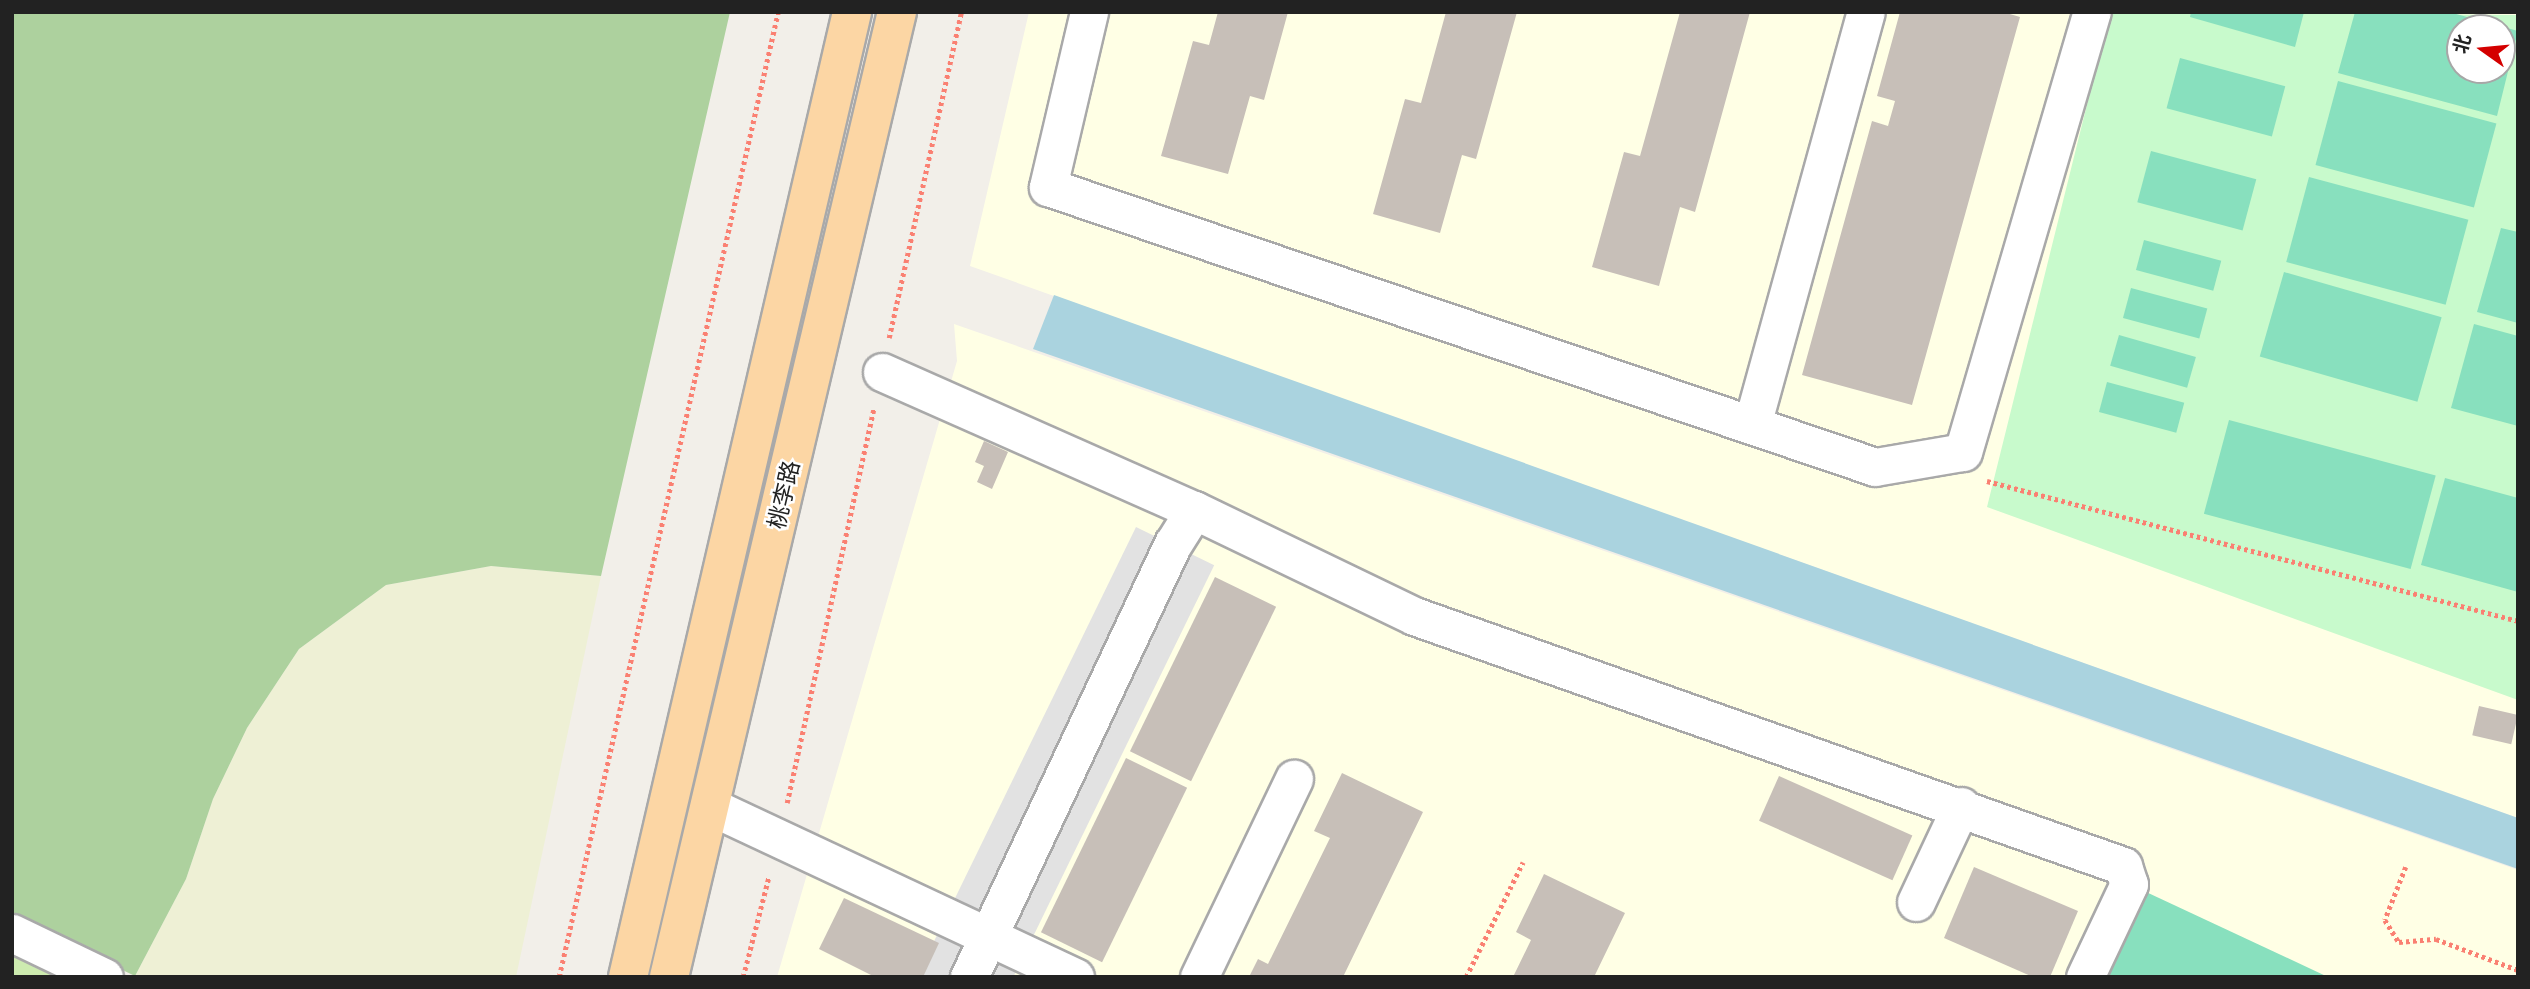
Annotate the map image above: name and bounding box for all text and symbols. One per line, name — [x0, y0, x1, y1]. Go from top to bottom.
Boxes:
north arrow — [2446, 14, 2516, 84]
text: 北 — [2450, 32, 2476, 56]
street label: 桃李路 — [764, 458, 806, 532]

